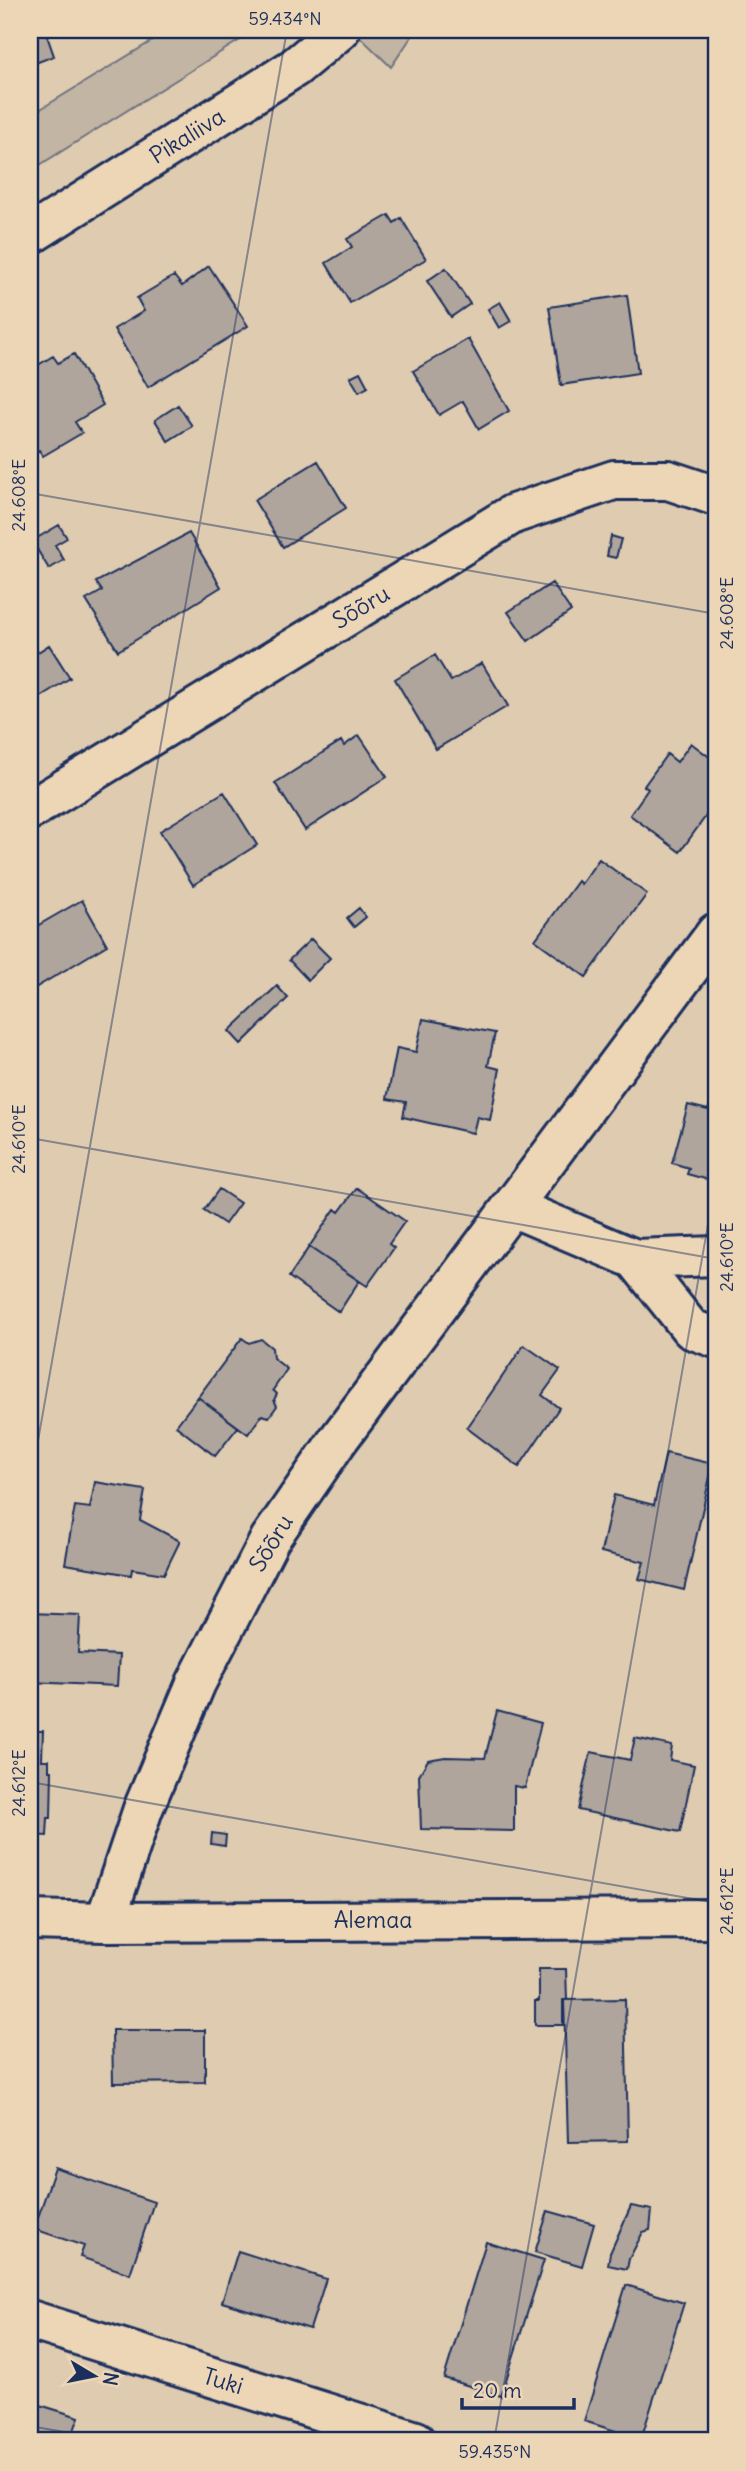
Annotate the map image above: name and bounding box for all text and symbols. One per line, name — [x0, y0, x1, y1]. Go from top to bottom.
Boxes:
text: 59.434°N — [248, 7, 322, 30]
street label: Pikaliiva — [144, 101, 230, 170]
text: 24.608°E — [7, 459, 30, 531]
text: 24.608°E — [715, 577, 738, 649]
street label: Sõõru — [327, 578, 395, 635]
text: 24.610°E — [7, 1104, 30, 1174]
text: 24.610°E — [715, 1222, 738, 1292]
street label: Sõõru — [242, 1509, 299, 1577]
text: 24.612°E — [7, 1749, 30, 1817]
text: 24.612°E — [715, 1867, 738, 1935]
street label: Alemaa — [334, 1905, 412, 1934]
north arrow — [60, 2342, 130, 2412]
street label: Tuki — [199, 2361, 247, 2400]
scale bar — [462, 2366, 574, 2410]
text: N — [98, 2370, 124, 2388]
text: 20 m — [473, 2377, 522, 2404]
text: 59.435°N — [458, 2440, 532, 2463]

